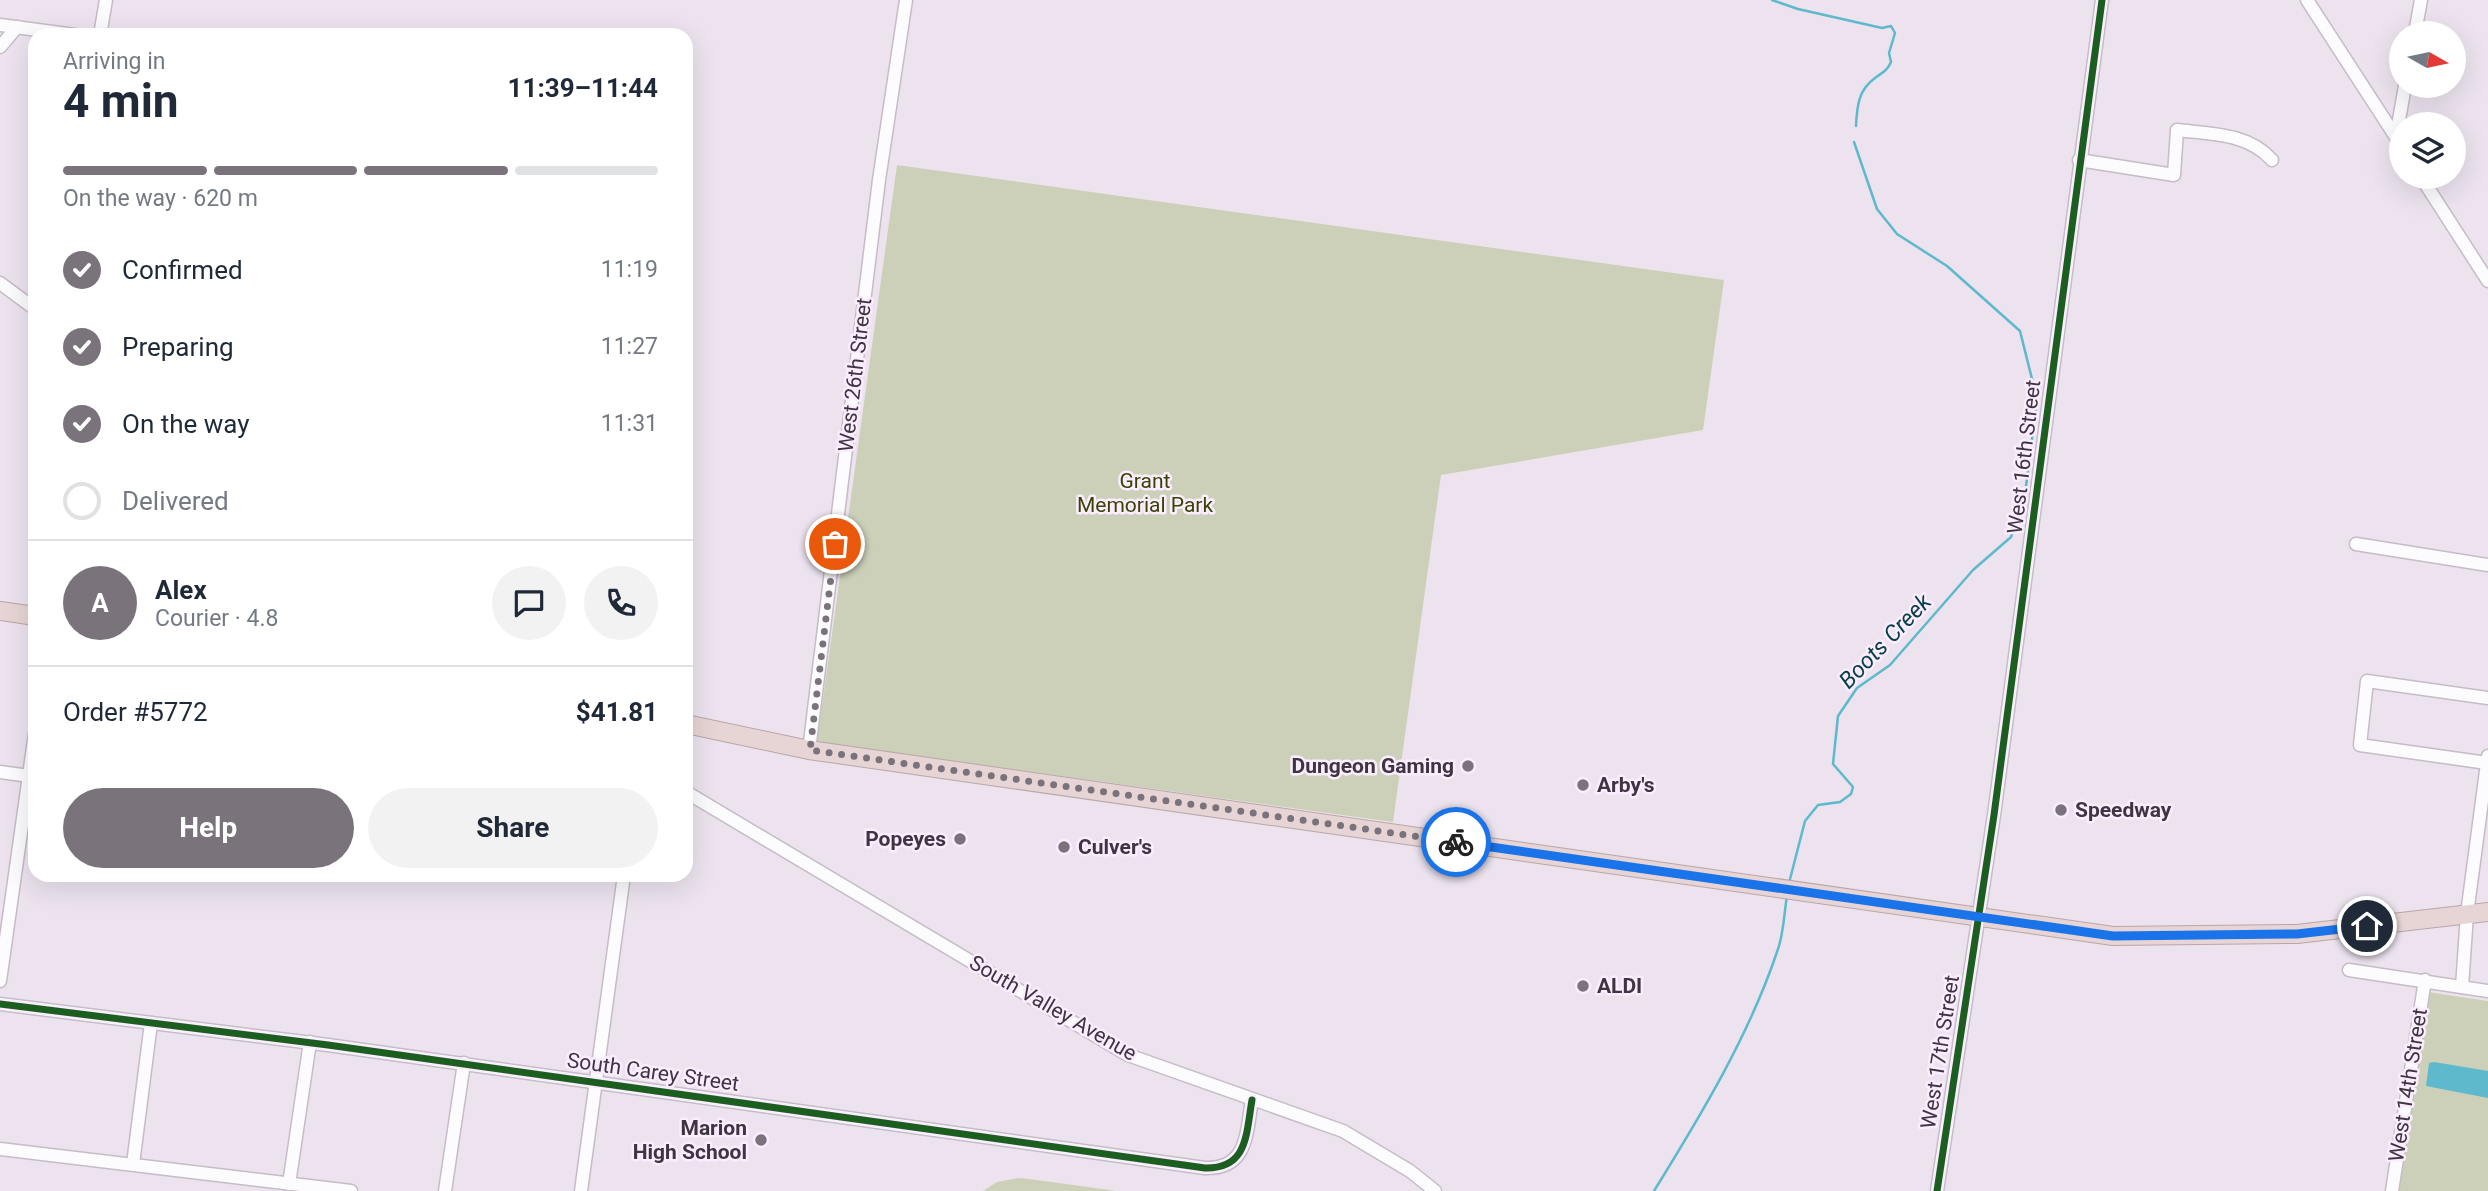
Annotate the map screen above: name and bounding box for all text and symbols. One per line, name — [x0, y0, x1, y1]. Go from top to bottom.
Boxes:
north arrow — [2389, 21, 2466, 98]
map controls — [2389, 21, 2466, 189]
text: Arriving in — [63, 48, 166, 75]
text: 11:39–11:44 — [508, 73, 658, 103]
text: 4 min — [63, 74, 179, 128]
button: layers — [2389, 112, 2466, 189]
text: On the way · 620 m — [63, 185, 258, 212]
icon: check — [63, 251, 101, 289]
text: Confirmed — [122, 255, 243, 285]
text: 11:19 — [601, 256, 658, 283]
street label: West 26th Street — [834, 296, 876, 453]
icon: check — [63, 328, 101, 366]
text: Preparing — [122, 332, 234, 362]
text: 11:27 — [601, 333, 658, 360]
street label: West 16th Street — [2003, 378, 2045, 535]
icon: check — [63, 405, 101, 443]
text: On the way — [122, 409, 250, 439]
text: 11:31 — [601, 410, 658, 437]
park label: Grant Memorial Park — [1077, 469, 1213, 517]
text: Delivered — [122, 486, 229, 516]
pin — [805, 514, 865, 574]
icon: bag — [816, 525, 854, 563]
button: chat — [492, 566, 566, 640]
button: phone — [584, 566, 658, 640]
text: Alex — [155, 575, 207, 605]
text: A — [91, 588, 109, 618]
water label: Boots Creek — [1834, 588, 1937, 694]
text: Courier · 4.8 — [155, 605, 278, 632]
text: Order #5772 — [63, 697, 208, 727]
text: $41.81 — [576, 697, 658, 727]
place label: Dungeon Gaming — [1292, 754, 1454, 778]
marker: Dungeon Gaming — [1460, 758, 1476, 774]
place label: Arby's — [1597, 773, 1655, 797]
marker: Arby's — [1575, 777, 1591, 793]
button: Help — [63, 788, 354, 868]
button: Share — [368, 788, 658, 868]
place label: Speedway — [2075, 798, 2172, 822]
marker: Speedway — [2053, 802, 2069, 818]
courier — [1421, 807, 1491, 877]
icon: bike — [1437, 823, 1475, 861]
place label: Popeyes — [865, 827, 946, 851]
marker: Popeyes — [952, 831, 968, 847]
place label: Culver's — [1078, 835, 1152, 859]
marker: Culver's — [1056, 839, 1072, 855]
pin — [2337, 896, 2397, 956]
icon: home — [2348, 907, 2386, 945]
street label: South Valley Avenue — [965, 950, 1141, 1066]
street label: West 17th Street — [1916, 973, 1964, 1130]
place label: ALDI — [1597, 974, 1642, 998]
marker: ALDI — [1575, 978, 1591, 994]
street label: West 14th Street — [2384, 1006, 2432, 1163]
street label: South Carey Street — [566, 1048, 741, 1096]
place label: Marion High School — [633, 1116, 747, 1164]
marker: Marion High School — [753, 1132, 769, 1148]

